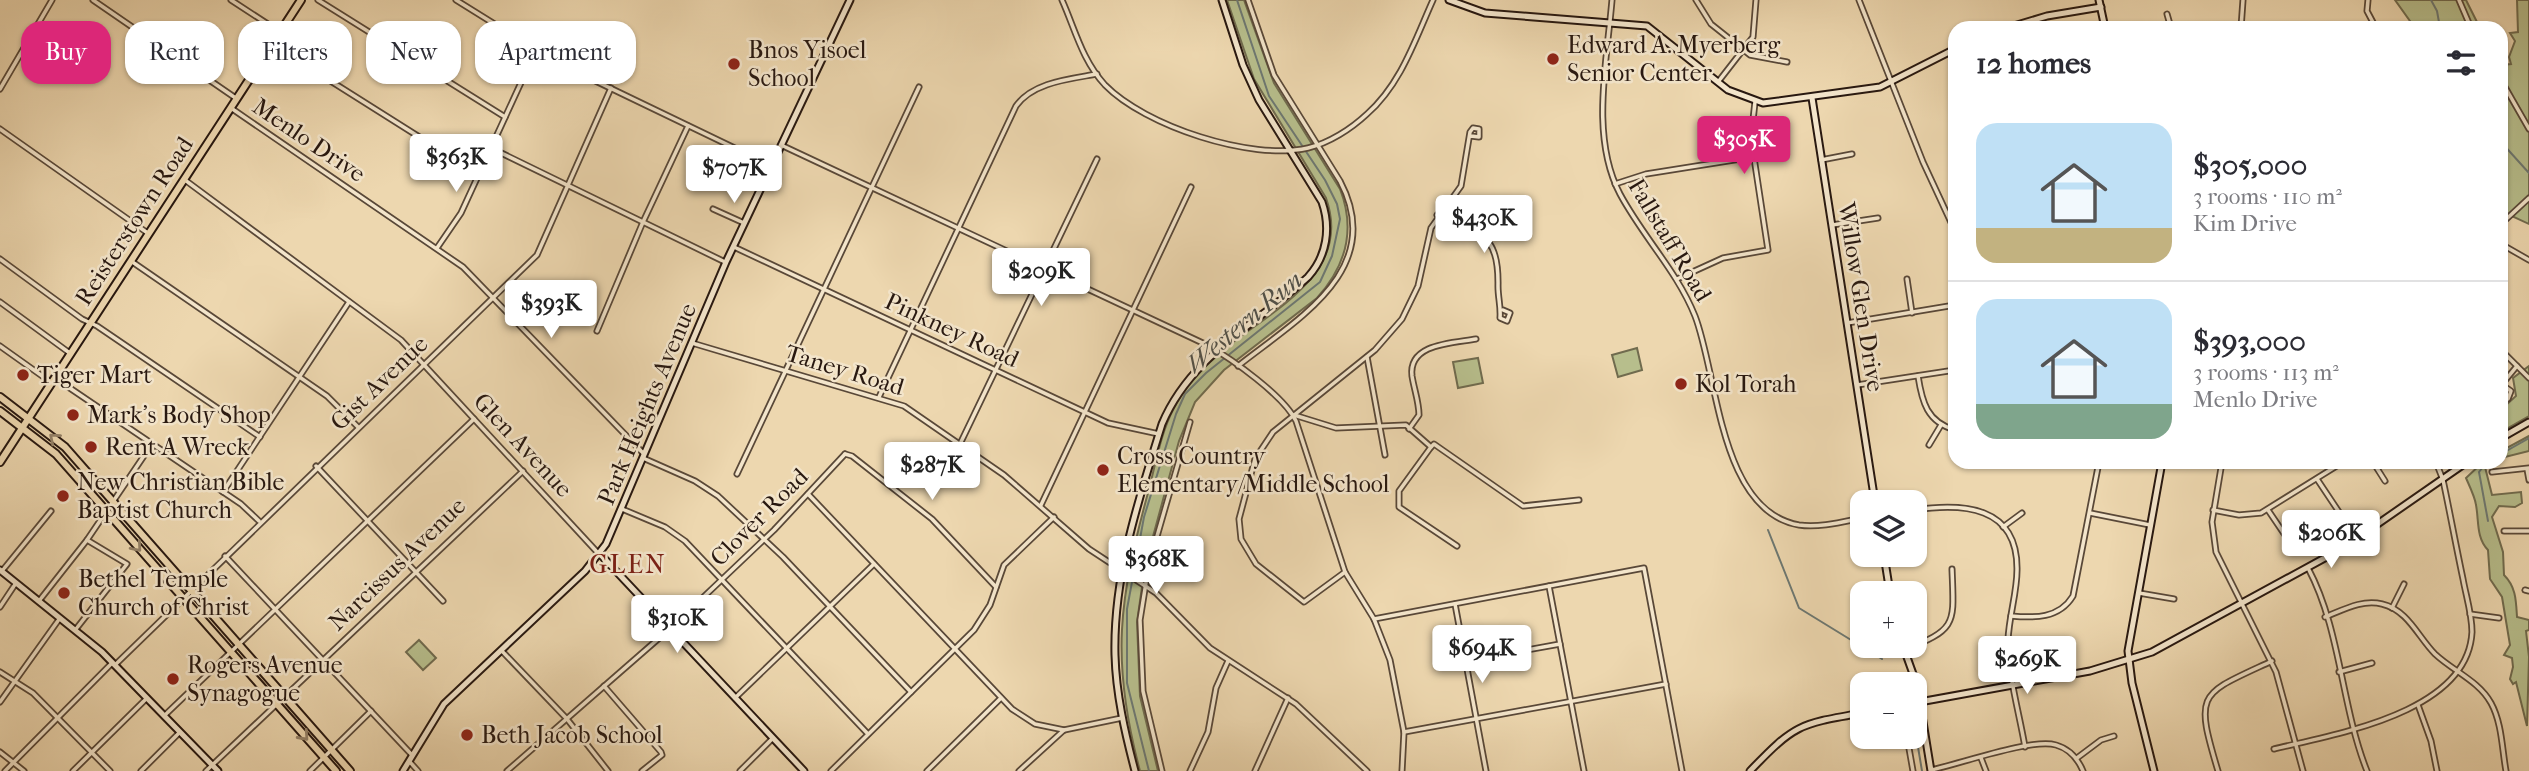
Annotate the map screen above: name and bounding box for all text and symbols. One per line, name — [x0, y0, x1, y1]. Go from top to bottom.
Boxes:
chip: Buy — [21, 21, 111, 84]
chip: Rent — [125, 21, 224, 84]
chip: Filters — [238, 21, 352, 84]
chip: New — [366, 21, 461, 84]
chip: Apartment — [475, 21, 636, 84]
place label: Edward A. Myerberg Senior Center — [1567, 31, 1781, 87]
place label: Bnos Yisoel School — [748, 36, 867, 92]
icon: filters — [2442, 44, 2480, 82]
text: 12 homes — [1976, 46, 2091, 81]
marker: Edward A. Myerberg Senior Center — [1545, 51, 1561, 67]
marker: Bnos Yisoel School — [726, 56, 742, 72]
street label: Menlo Drive — [247, 92, 371, 188]
pin: $305K — [1695, 116, 1793, 176]
text: $305K — [1713, 125, 1775, 152]
street label: Reisterstown Road — [69, 131, 199, 310]
pin: $363K — [407, 134, 505, 194]
text: $363K — [426, 143, 486, 170]
pin: $707K — [685, 146, 783, 205]
text: $305,000 — [2193, 148, 2307, 183]
icon: home — [2032, 151, 2116, 235]
text: $707K — [702, 154, 766, 181]
street label: Fallstaff Road — [1622, 173, 1718, 307]
text: 3 rooms · 110 m² — [2193, 183, 2342, 210]
pin: $430K — [1435, 196, 1533, 255]
street label: Willow Glen Drive — [1832, 199, 1890, 394]
text: $430K — [1451, 204, 1517, 231]
text: Kim Drive — [2193, 210, 2297, 237]
pin: $209K — [992, 248, 1090, 308]
text: $209K — [1008, 257, 1074, 284]
water label: Western Run — [1179, 264, 1309, 380]
pin: $393K — [502, 280, 600, 340]
street label: Pinkney Road — [881, 287, 1024, 374]
text: $393K — [521, 289, 581, 316]
street label: Park Heights Avenue — [592, 299, 702, 509]
text: $393,000 — [2193, 324, 2306, 359]
icon: home — [2032, 327, 2116, 411]
street label: Gist Avenue — [325, 330, 433, 436]
street label: Taney Road — [783, 339, 908, 401]
text: 3 rooms · 113 m² — [2193, 359, 2339, 386]
place label: Tiger Mart — [37, 361, 152, 389]
marker: Tiger Mart — [15, 367, 31, 383]
place label: Kol Torah — [1695, 370, 1797, 398]
marker: Kol Torah — [1673, 376, 1689, 392]
text: Menlo Drive — [2193, 386, 2317, 413]
street label: Glen Avenue — [468, 387, 578, 503]
place label: Mark's Body Shop — [87, 401, 271, 429]
marker: Mark's Body Shop — [65, 407, 81, 423]
place label: Rent A Wreck — [105, 433, 250, 461]
one-way arrow — [49, 434, 62, 446]
marker: Rent A Wreck — [83, 439, 99, 455]
pin: $287K — [883, 442, 981, 502]
place label: Cross Country Elementary/Middle School — [1117, 442, 1390, 498]
text: $287K — [900, 451, 964, 478]
street label: Clover Road — [704, 462, 814, 572]
marker: Cross Country Elementary/Middle School — [1095, 462, 1111, 478]
place label: New Christian Bible Baptist Church — [77, 468, 284, 524]
marker: New Christian Bible Baptist Church — [55, 488, 71, 504]
map controls — [1850, 490, 1927, 749]
button: layers — [1850, 490, 1927, 567]
street label: Narcissus Avenue — [323, 492, 471, 636]
pin: $206K — [2282, 510, 2380, 570]
text: $206K — [2298, 519, 2364, 546]
pin: $368K — [1107, 536, 1205, 596]
one-way arrow — [129, 539, 141, 552]
text: $368K — [1125, 545, 1187, 572]
district label: GLEN — [589, 549, 667, 580]
place label: Bethel Temple Church of Christ — [78, 565, 250, 621]
button: + — [1850, 581, 1927, 658]
marker: Bethel Temple Church of Christ — [56, 585, 72, 601]
pin: $310K — [628, 596, 726, 655]
text: $310K — [647, 604, 707, 631]
pin: $694K — [1433, 626, 1531, 685]
text: $694K — [1448, 634, 1516, 661]
pin: $269K — [1978, 636, 2076, 696]
text: $269K — [1994, 645, 2060, 672]
place label: Rogers Avenue Synagogue — [187, 651, 343, 707]
marker: Rogers Avenue Synagogue — [165, 671, 181, 687]
button: − — [1850, 672, 1927, 749]
place label: Beth Jacob School — [481, 721, 663, 749]
marker: Beth Jacob School — [459, 727, 475, 743]
one-way arrow — [296, 728, 308, 741]

